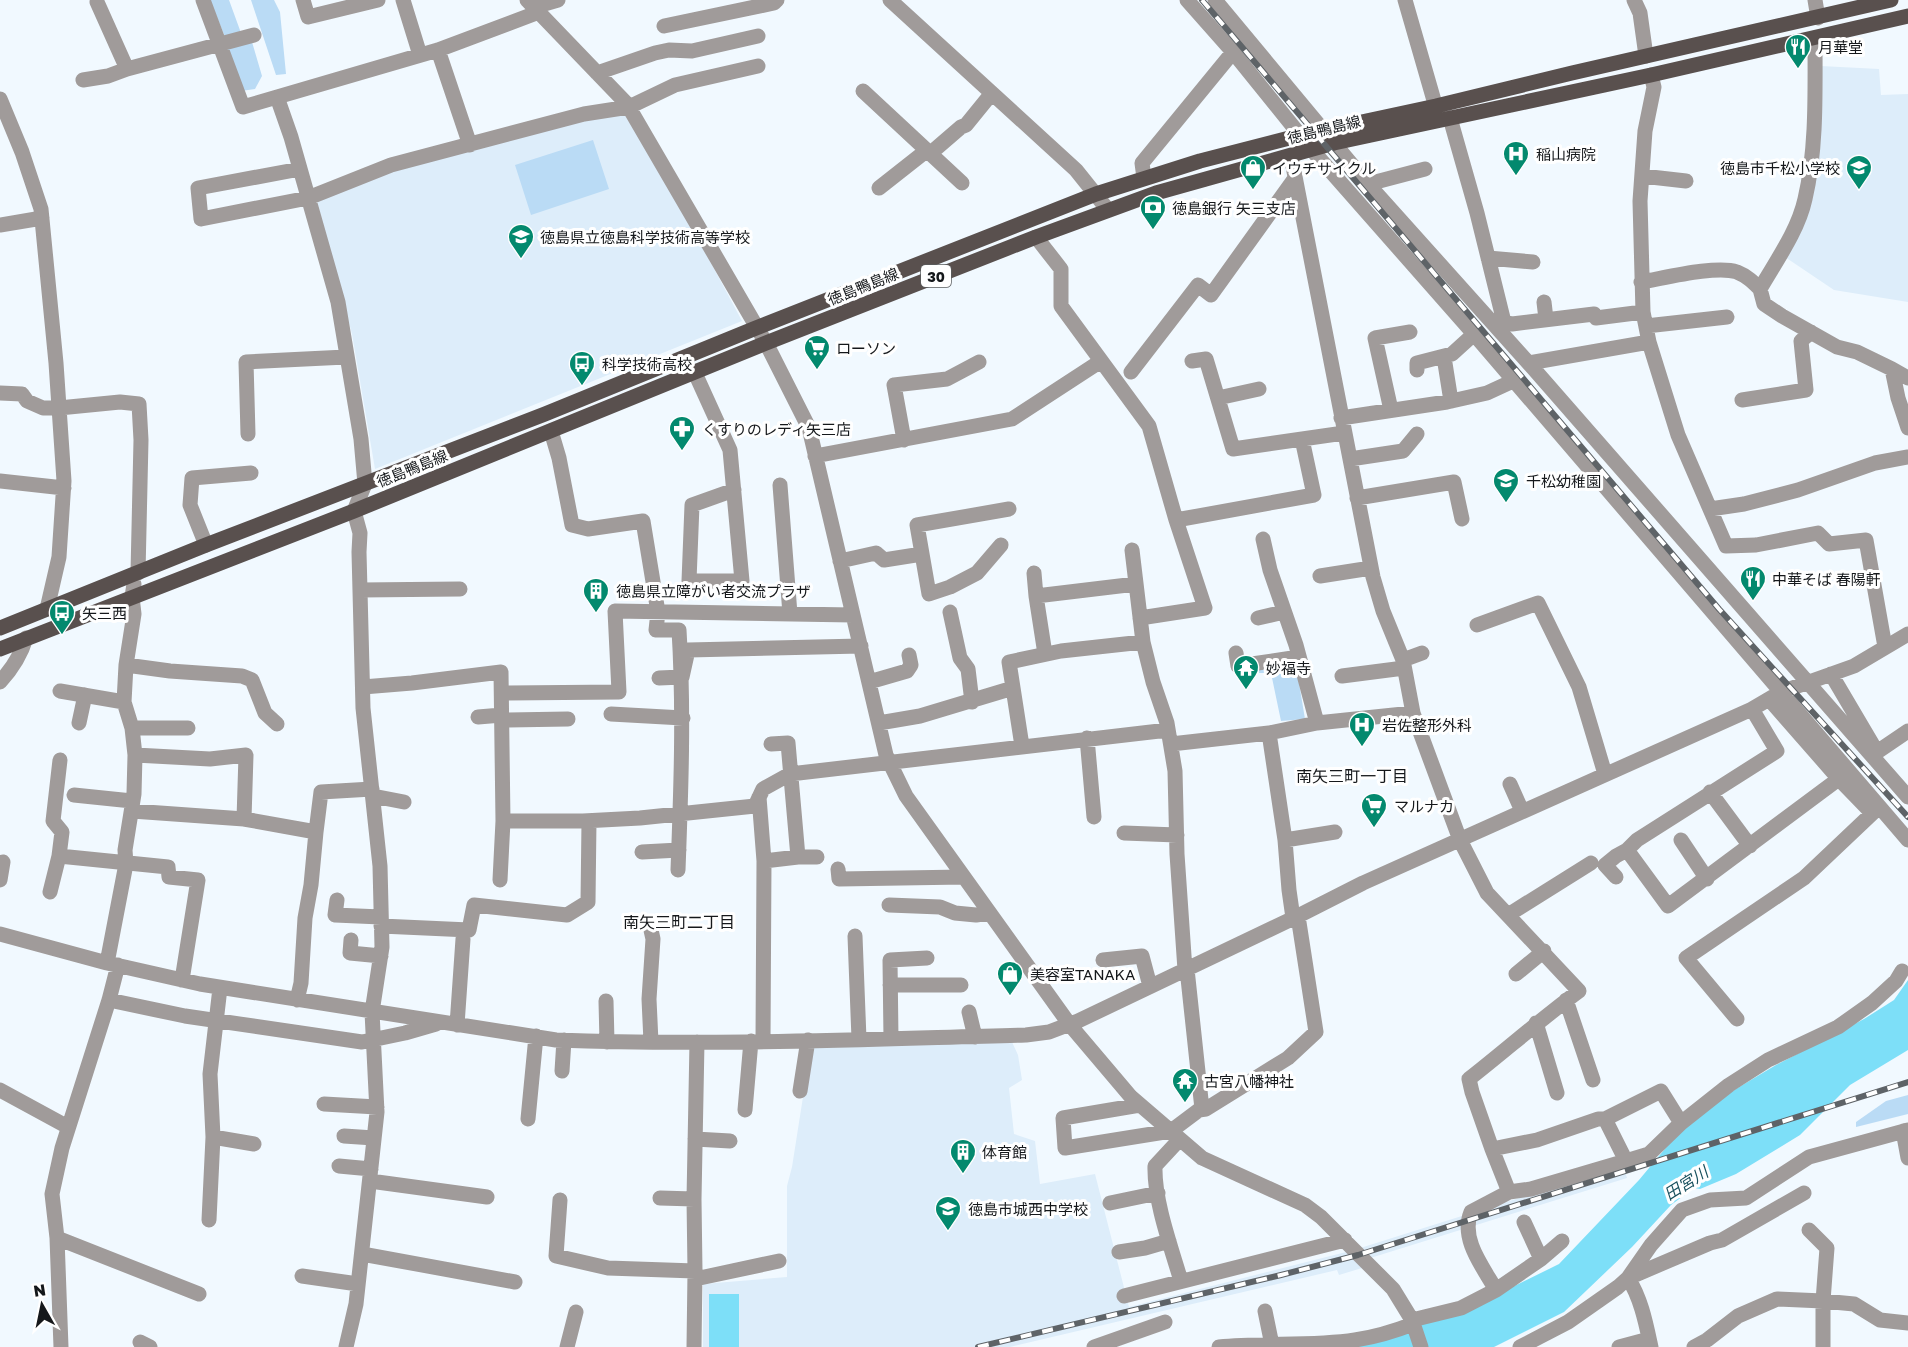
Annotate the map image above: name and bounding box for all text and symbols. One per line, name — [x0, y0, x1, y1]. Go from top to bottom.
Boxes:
restaurant icon: 月華堂 — [1783, 32, 1813, 70]
place label: 月華堂 — [1818, 38, 1863, 56]
street label: 徳島鴨島線 — [1285, 111, 1363, 147]
hospital icon: 稲山病院 — [1501, 139, 1531, 177]
place label: 稲山病院 — [1536, 145, 1596, 163]
shop icon: イウチサイクル — [1238, 153, 1268, 191]
school or university icon: 徳島市千松小学校 — [1844, 153, 1874, 191]
place label: イウチサイクル — [1272, 159, 1376, 177]
place label: 徳島市千松小学校 — [1720, 159, 1840, 177]
bank icon: 徳島銀行 矢三支店 — [1138, 193, 1168, 231]
place label: 徳島銀行 矢三支店 — [1172, 199, 1296, 217]
school or university icon: 徳島県立徳島科学技術高等学校 — [506, 222, 536, 260]
place label: 徳島県立徳島科学技術高等学校 — [540, 228, 750, 246]
street label: 徳島鴨島線 — [825, 264, 901, 308]
road number: 30 — [921, 265, 951, 287]
supermarket icon: ローソン — [802, 333, 832, 371]
place label: ローソン — [836, 339, 896, 357]
bus stop icon: 科学技術高校 — [567, 349, 597, 387]
place label: 科学技術高校 — [602, 355, 692, 373]
pharmacy icon: くすりのレディ矢三店 — [667, 414, 697, 452]
place label: くすりのレディ矢三店 — [702, 420, 851, 438]
street label: 徳島鴨島線 — [374, 446, 450, 490]
school or university icon: 千松幼稚園 — [1491, 466, 1521, 504]
place label: 千松幼稚園 — [1526, 472, 1601, 490]
restaurant icon: 中華そば 春陽軒 — [1738, 564, 1768, 602]
place label: 中華そば 春陽軒 — [1772, 570, 1881, 588]
building icon: 徳島県立障がい者交流プラザ — [581, 576, 611, 614]
place label: 徳島県立障がい者交流プラザ — [616, 582, 811, 600]
bus stop icon: 矢三西 — [47, 598, 77, 636]
place label: 矢三西 — [82, 604, 127, 622]
temple icon: 妙福寺 — [1231, 653, 1261, 691]
place label: 妙福寺 — [1266, 659, 1311, 677]
hospital icon: 岩佐整形外科 — [1347, 710, 1377, 748]
place label: 岩佐整形外科 — [1382, 716, 1472, 734]
district label: 南矢三町一丁目 — [1296, 766, 1408, 786]
supermarket icon: マルナカ — [1359, 791, 1389, 829]
place label: マルナカ — [1394, 797, 1454, 815]
district label: 南矢三町二丁目 — [623, 912, 735, 932]
shop icon: 美容室TANAKA — [995, 959, 1025, 997]
place label: 美容室TANAKA — [1030, 965, 1135, 983]
temple icon: 古宮八幡神社 — [1170, 1066, 1200, 1104]
place label: 古宮八幡神社 — [1204, 1072, 1294, 1090]
building icon: 体育館 — [948, 1137, 978, 1175]
place label: 体育館 — [982, 1143, 1027, 1161]
water label: 田宮川 — [1660, 1161, 1713, 1204]
school or university icon: 徳島市城西中学校 — [933, 1194, 963, 1232]
place label: 徳島市城西中学校 — [968, 1200, 1088, 1218]
north arrow — [12, 1275, 72, 1335]
text: N — [32, 1279, 47, 1301]

